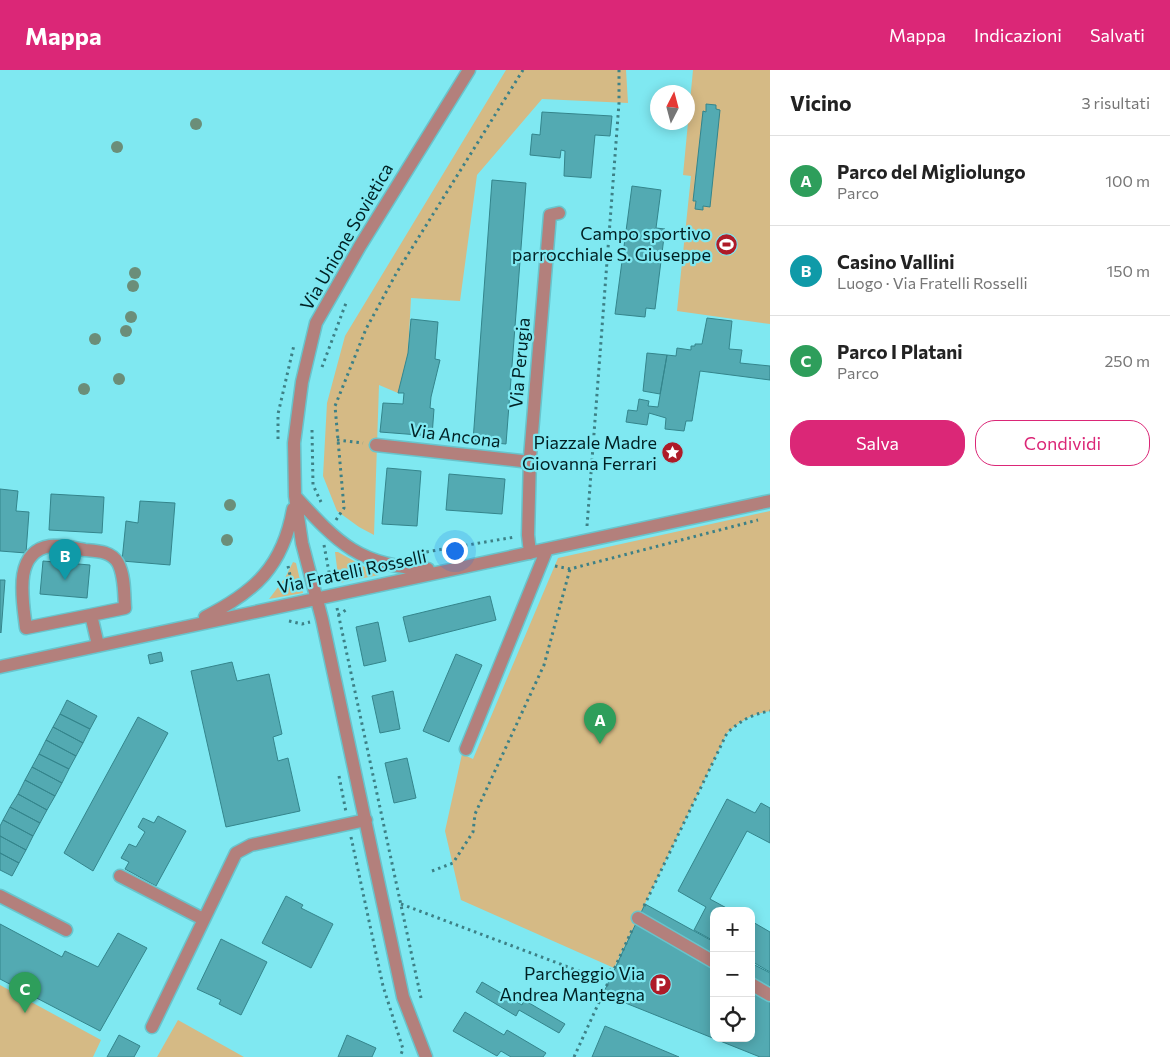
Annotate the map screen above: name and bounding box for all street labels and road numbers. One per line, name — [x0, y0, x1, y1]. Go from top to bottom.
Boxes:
street label: Via Unione Sovietica — [295, 159, 397, 314]
street label: Via Perugia — [504, 316, 534, 409]
street label: Via Ancona — [408, 418, 502, 452]
street label: Via Fratelli Rosselli — [275, 544, 428, 598]

